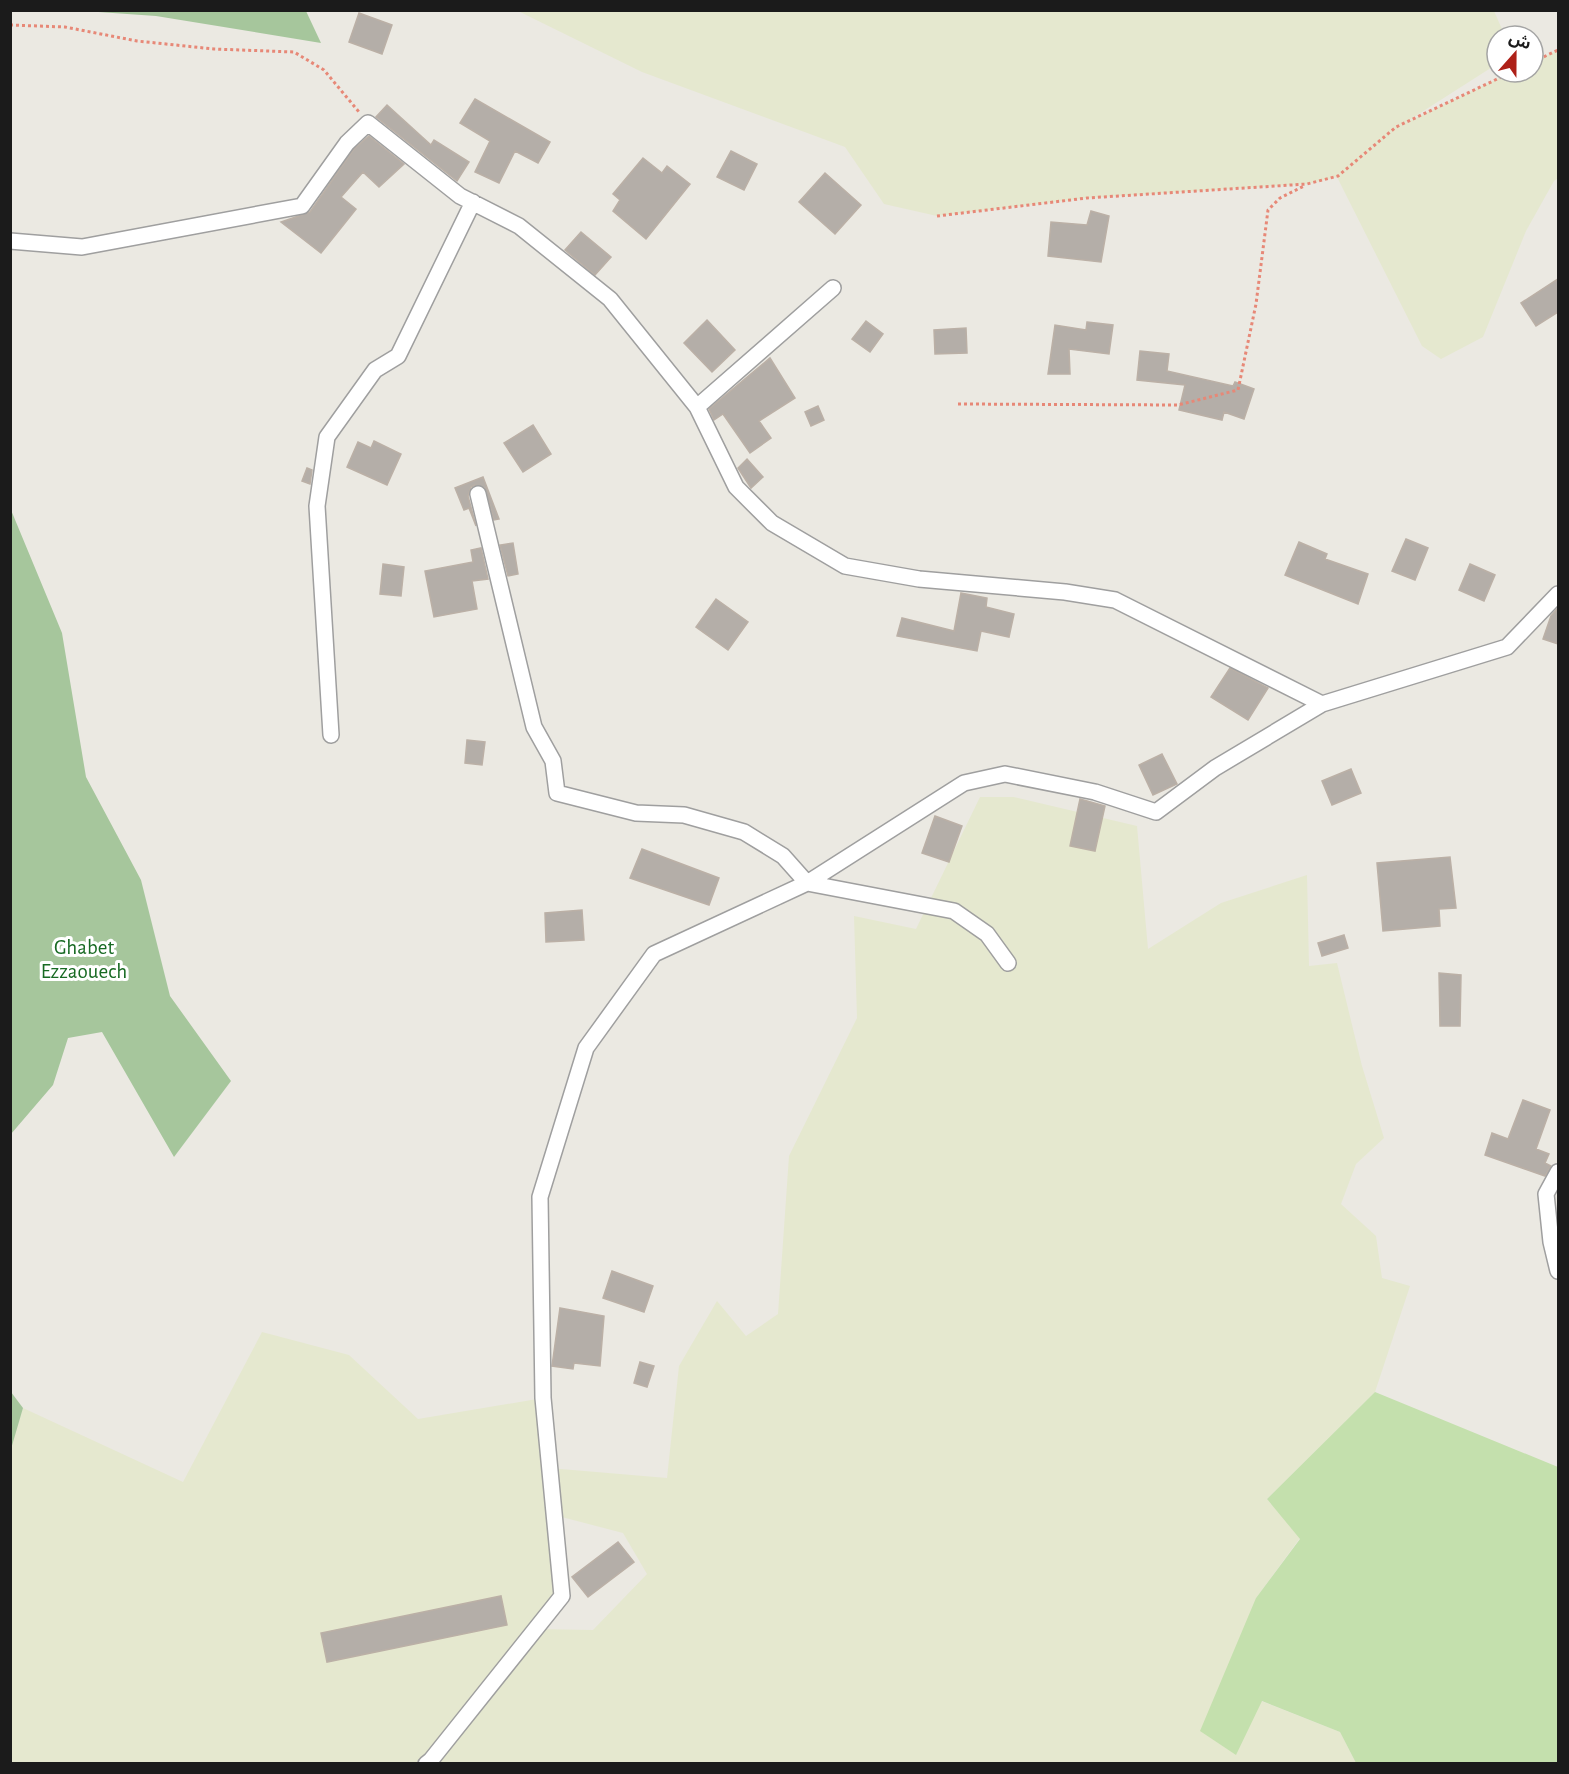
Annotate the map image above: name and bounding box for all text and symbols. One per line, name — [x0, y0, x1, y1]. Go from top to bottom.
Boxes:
north arrow — [1485, 24, 1545, 84]
text: ش — [1507, 30, 1533, 53]
park label: Ghabet Ezzaouech — [41, 937, 127, 982]

